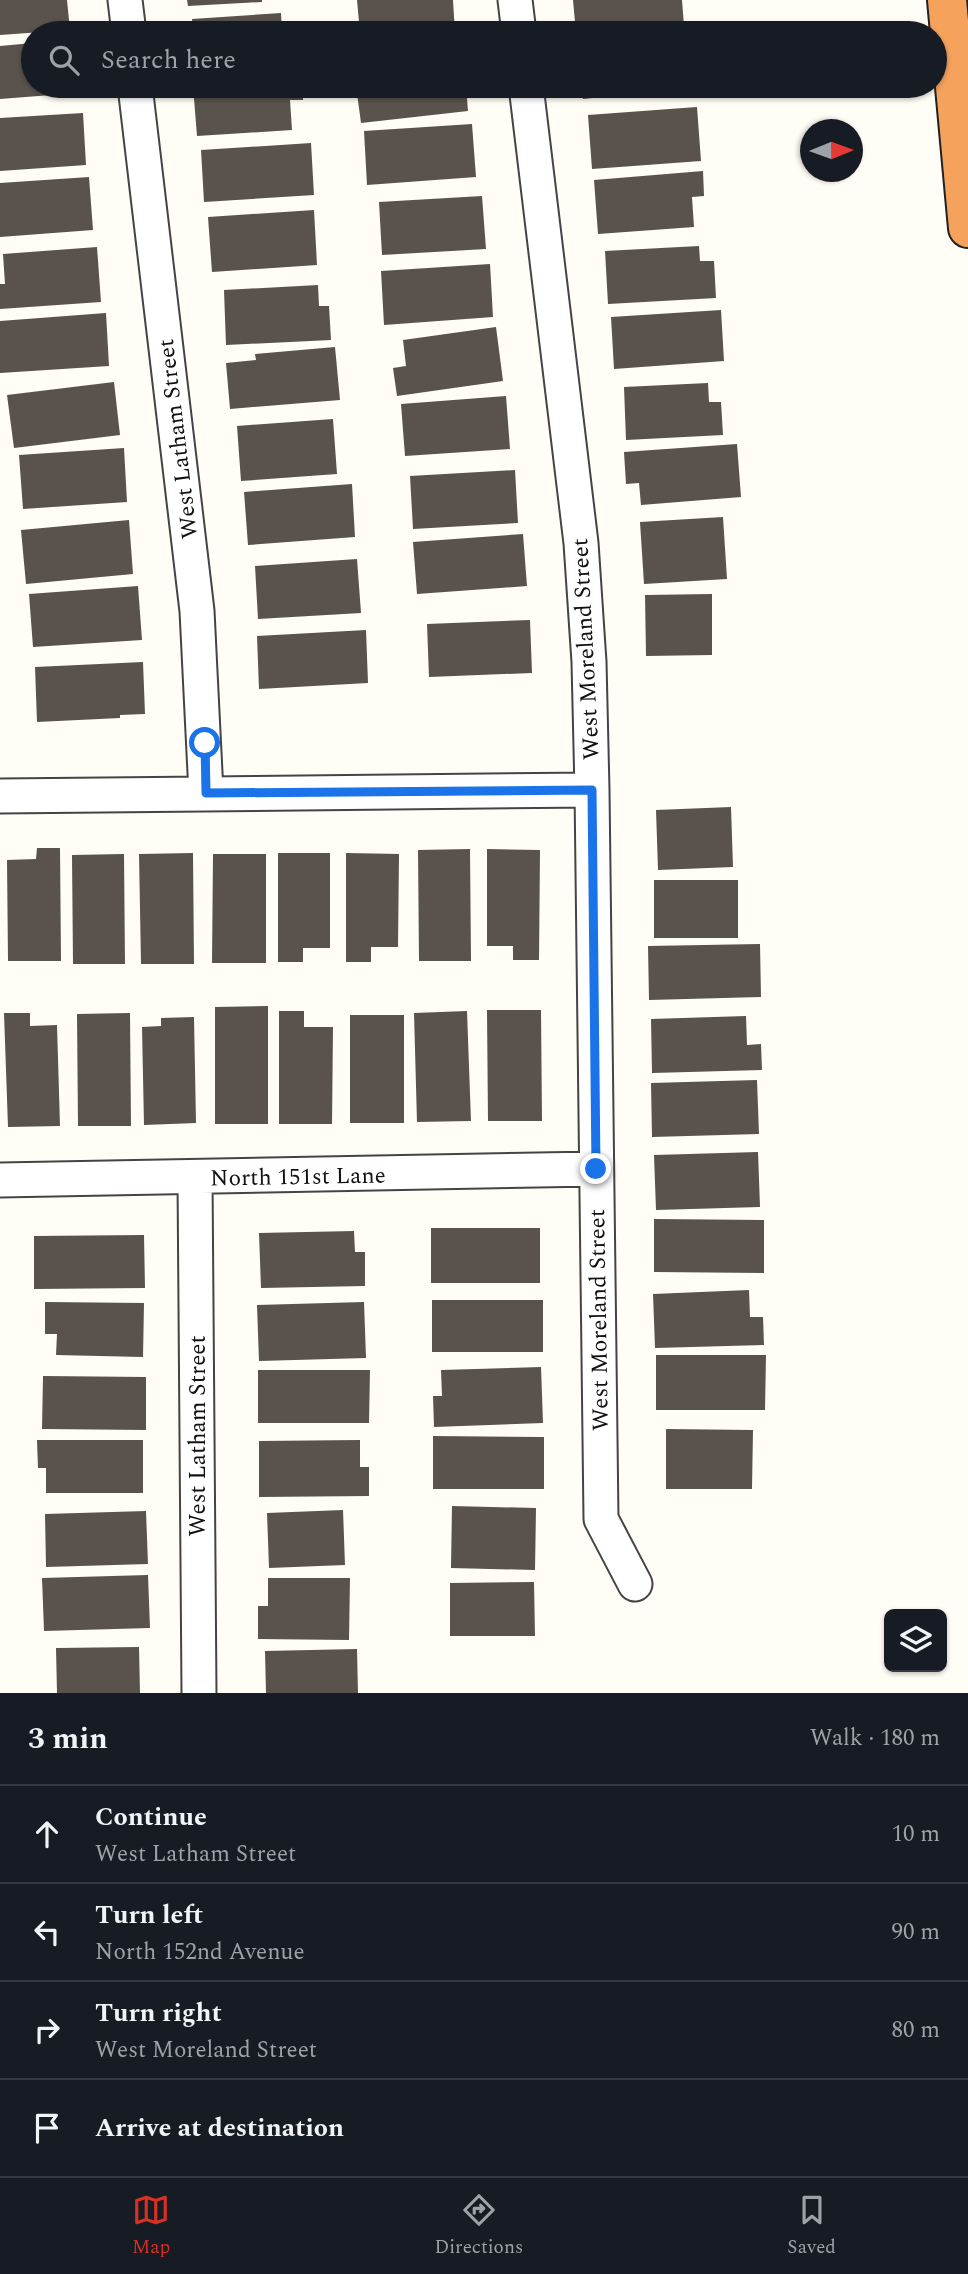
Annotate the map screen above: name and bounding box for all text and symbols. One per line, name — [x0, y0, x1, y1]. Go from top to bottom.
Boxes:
search box — [21, 21, 947, 98]
text: Search here — [101, 40, 236, 80]
icon: search — [45, 41, 83, 79]
north arrow — [800, 119, 863, 182]
street label: West Latham Street — [149, 337, 208, 541]
street label: West Moreland Street — [563, 537, 610, 761]
route start — [189, 727, 220, 758]
route end — [580, 1153, 611, 1184]
street label: North 151st Lane — [210, 1158, 386, 1197]
street label: West Moreland Street — [580, 1209, 619, 1431]
street label: West Latham Street — [181, 1335, 216, 1537]
map controls — [884, 1609, 947, 1672]
button: layers — [884, 1609, 947, 1672]
text: 3 min — [28, 1716, 108, 1762]
text: Walk · 180 m — [810, 1721, 940, 1756]
text: Continue — [95, 1797, 207, 1837]
icon: ahead — [28, 1815, 66, 1853]
text: 10 m — [891, 1817, 940, 1852]
text: West Latham Street — [95, 1837, 296, 1872]
text: Turn left — [95, 1895, 203, 1935]
icon: left — [28, 1913, 66, 1951]
text: 90 m — [891, 1915, 940, 1950]
text: North 152nd Avenue — [95, 1935, 305, 1970]
text: Turn right — [95, 1993, 222, 2033]
icon: right — [28, 2011, 66, 2049]
text: 80 m — [891, 2013, 940, 2048]
text: West Moreland Street — [95, 2033, 317, 2068]
text: Arrive at destination — [95, 2108, 344, 2148]
icon: arrive — [28, 2109, 66, 2147]
tab: Map — [132, 2191, 170, 2262]
tab: Directions — [434, 2191, 523, 2262]
tab: Saved — [787, 2191, 836, 2262]

